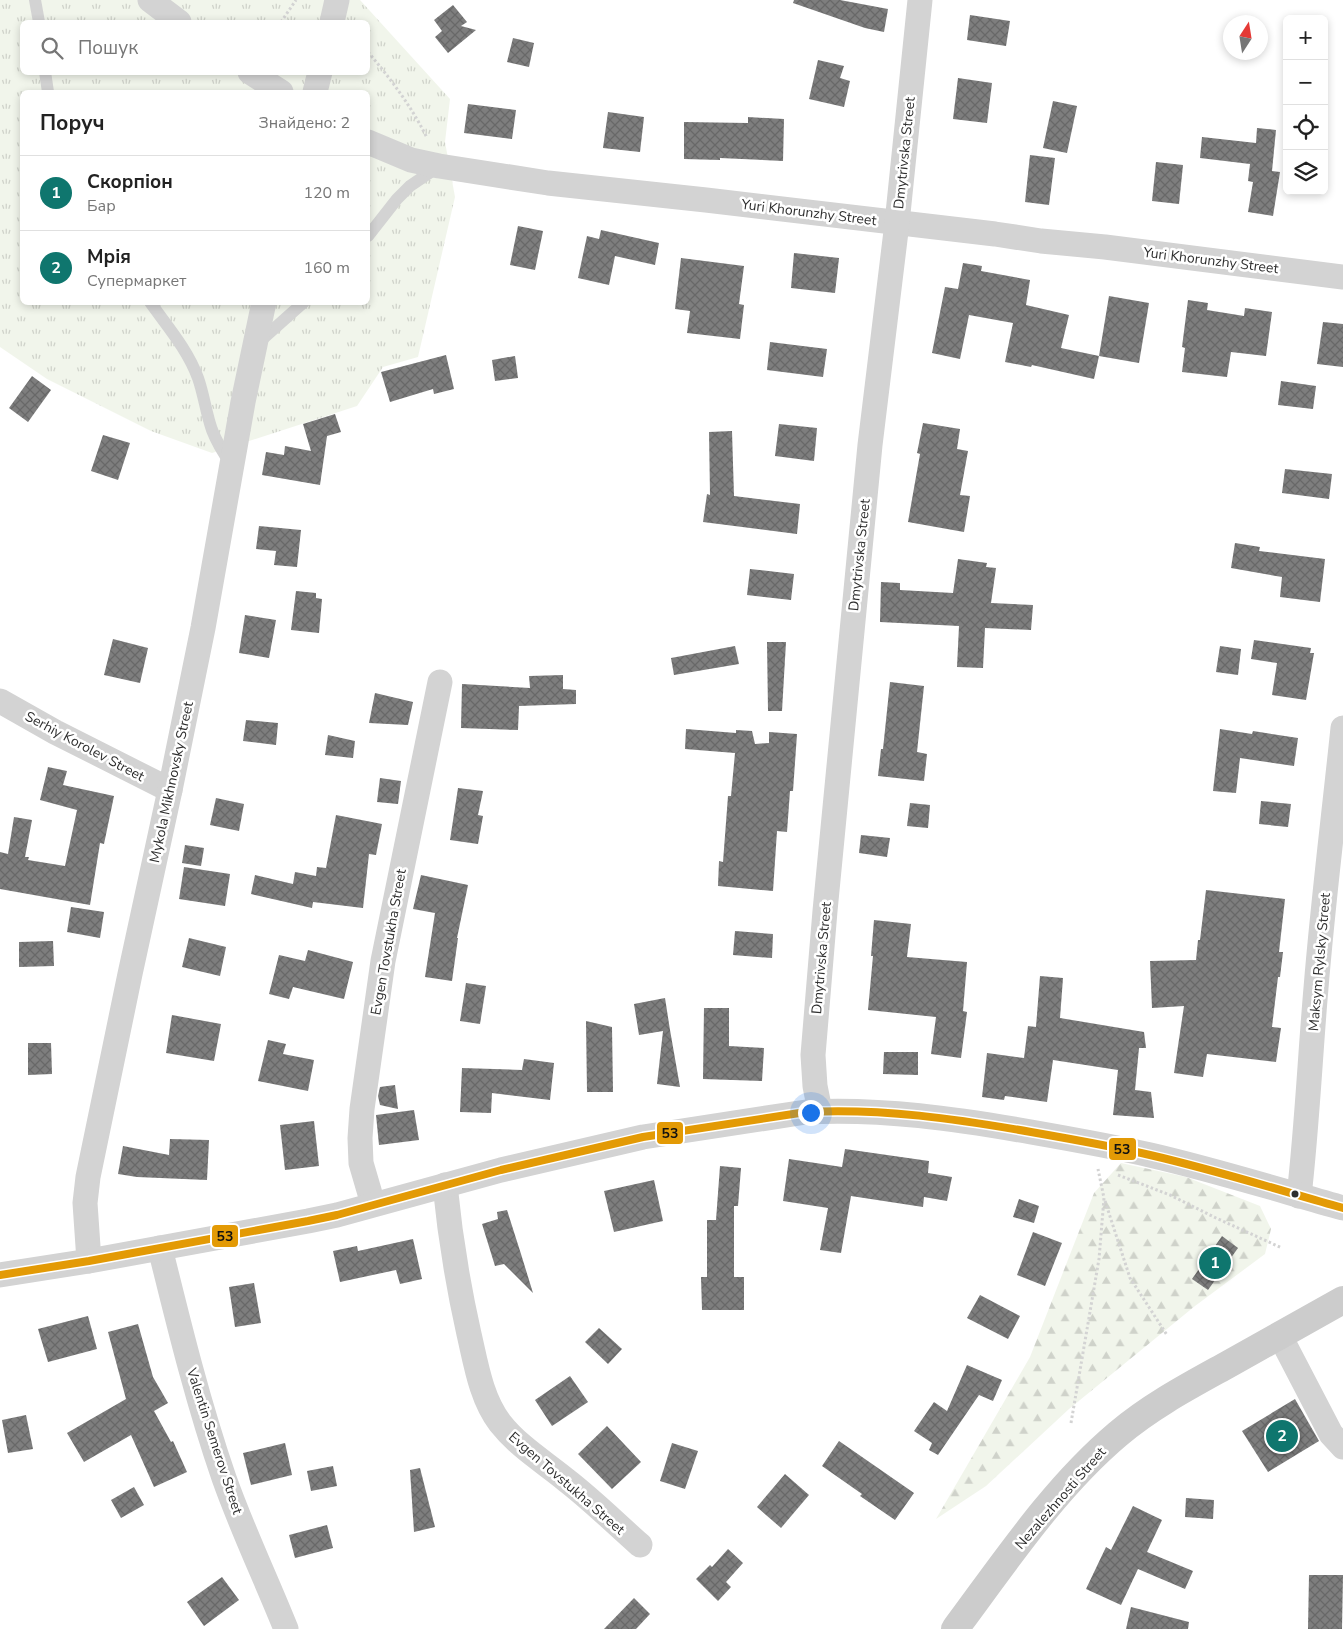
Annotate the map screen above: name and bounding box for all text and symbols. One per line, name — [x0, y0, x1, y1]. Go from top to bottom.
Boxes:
north arrow — [1223, 15, 1268, 60]
map controls — [1283, 15, 1328, 195]
button: + — [1283, 15, 1328, 60]
search box — [20, 20, 370, 75]
icon: search — [38, 34, 66, 62]
text: Пошук — [78, 35, 138, 61]
button: − — [1283, 60, 1328, 105]
street label: Dmytrivska Street — [889, 96, 920, 210]
button: locate — [1283, 105, 1328, 150]
text: Поруч — [40, 109, 105, 137]
text: Знайдено: 2 — [258, 112, 350, 134]
button: layers — [1283, 150, 1328, 195]
text: Скорпіон — [87, 169, 173, 195]
text: 1 — [51, 182, 61, 204]
text: 120 m — [303, 182, 350, 204]
text: Бар — [87, 195, 116, 217]
street label: Yuri Khorunzhy Street — [739, 195, 878, 230]
street label: Yuri Khorunzhy Street — [1141, 243, 1280, 278]
text: Мрія — [87, 244, 131, 270]
text: 2 — [51, 257, 61, 279]
text: 160 m — [303, 257, 350, 279]
text: Супермаркет — [87, 270, 186, 292]
street label: Dmytrivska Street — [844, 498, 875, 612]
street label: Mykola Mikhnovsky Street — [145, 700, 198, 864]
street label: Serhiy Korolev Street — [22, 707, 148, 786]
street label: Evgen Tovstukha Street — [366, 867, 411, 1017]
street label: Maksym Rylsky Street — [1304, 892, 1335, 1032]
street label: Dmytrivska Street — [807, 901, 836, 1015]
your location — [798, 1100, 824, 1126]
line badge: 53 — [656, 1121, 684, 1145]
text: 53 — [662, 1124, 678, 1143]
line badge: 53 — [1108, 1137, 1137, 1161]
text: 53 — [1114, 1140, 1130, 1159]
unlabelled marker — [1290, 1189, 1300, 1199]
line badge: 53 — [211, 1224, 239, 1248]
text: 53 — [217, 1227, 233, 1246]
pin: 1 — [1199, 1244, 1231, 1282]
street label: Valentin Semerov Street — [182, 1365, 247, 1517]
pin: 2 — [1266, 1417, 1298, 1455]
street label: Evgen Tovstukha Street — [505, 1428, 629, 1539]
street label: Nezalezhnosti Street — [1011, 1443, 1110, 1554]

